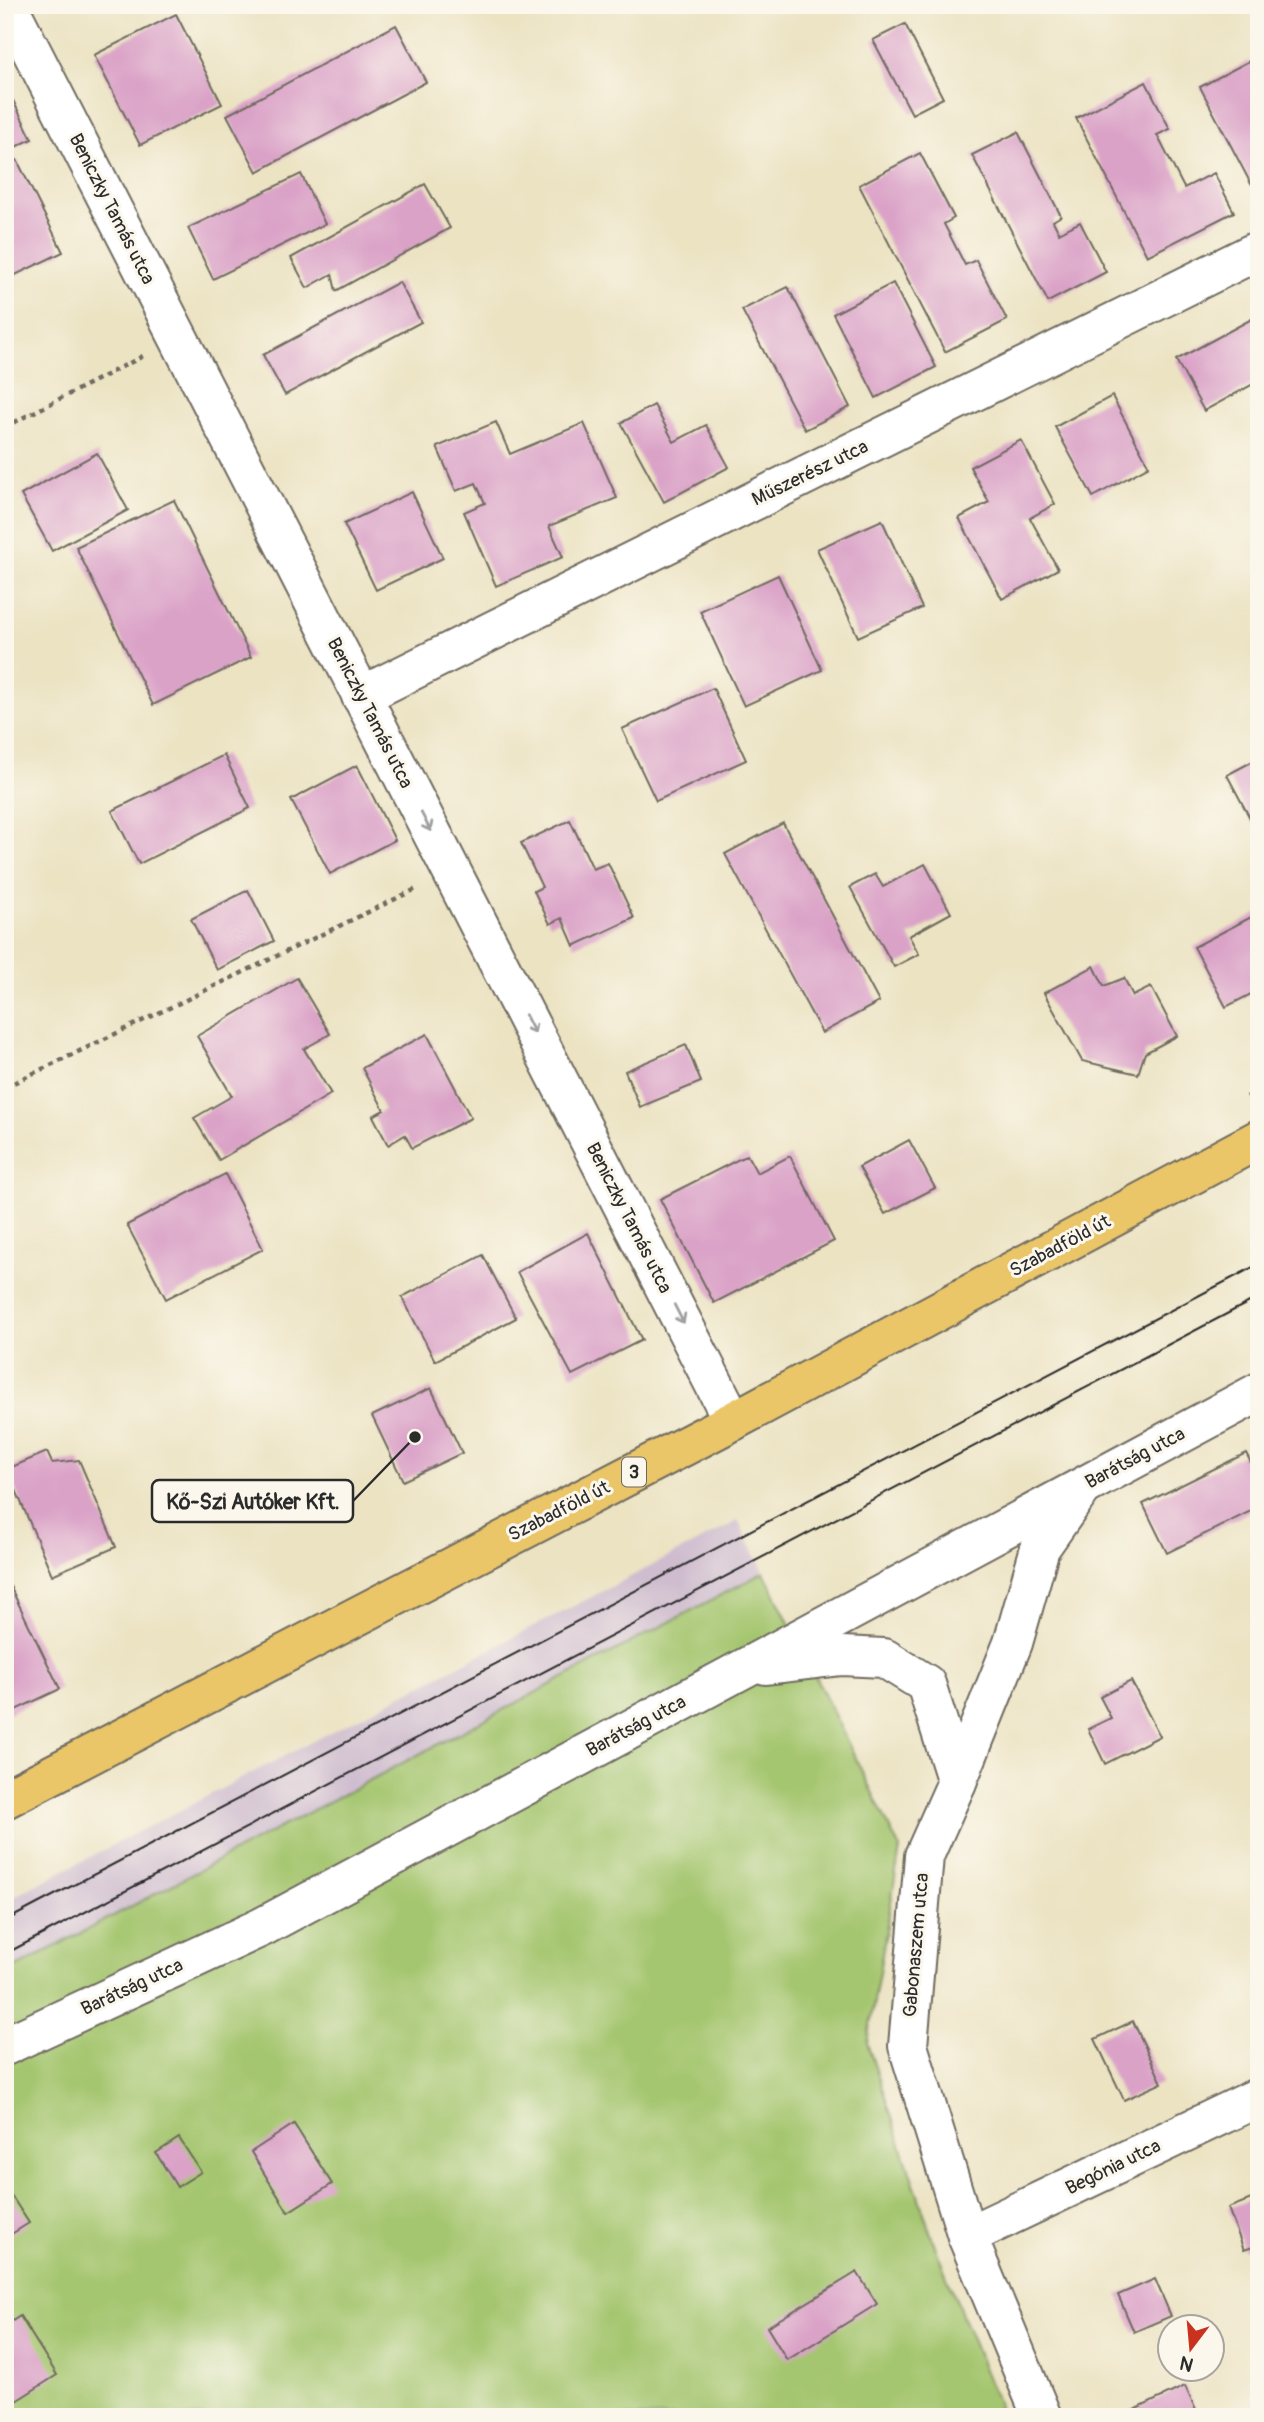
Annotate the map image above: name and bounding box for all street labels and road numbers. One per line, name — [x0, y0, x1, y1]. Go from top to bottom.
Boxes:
street label: Beniczky Tamás utca — [64, 130, 160, 288]
street label: Műszerész utca — [748, 434, 872, 511]
street label: Beniczky Tamás utca — [322, 634, 418, 792]
street label: Beniczky Tamás utca — [581, 1139, 677, 1297]
street label: Szabadföld út — [1005, 1209, 1115, 1283]
street label: Barátság utca — [1081, 1422, 1189, 1494]
road number: 3 — [622, 1457, 646, 1486]
street label: Szabadföld út — [504, 1475, 614, 1547]
street label: Barátság utca — [582, 1690, 690, 1762]
street label: Gabonaszem utca — [898, 1872, 934, 2018]
street label: Barátság utca — [77, 1953, 187, 2021]
street label: Begónia utca — [1062, 2134, 1165, 2200]

